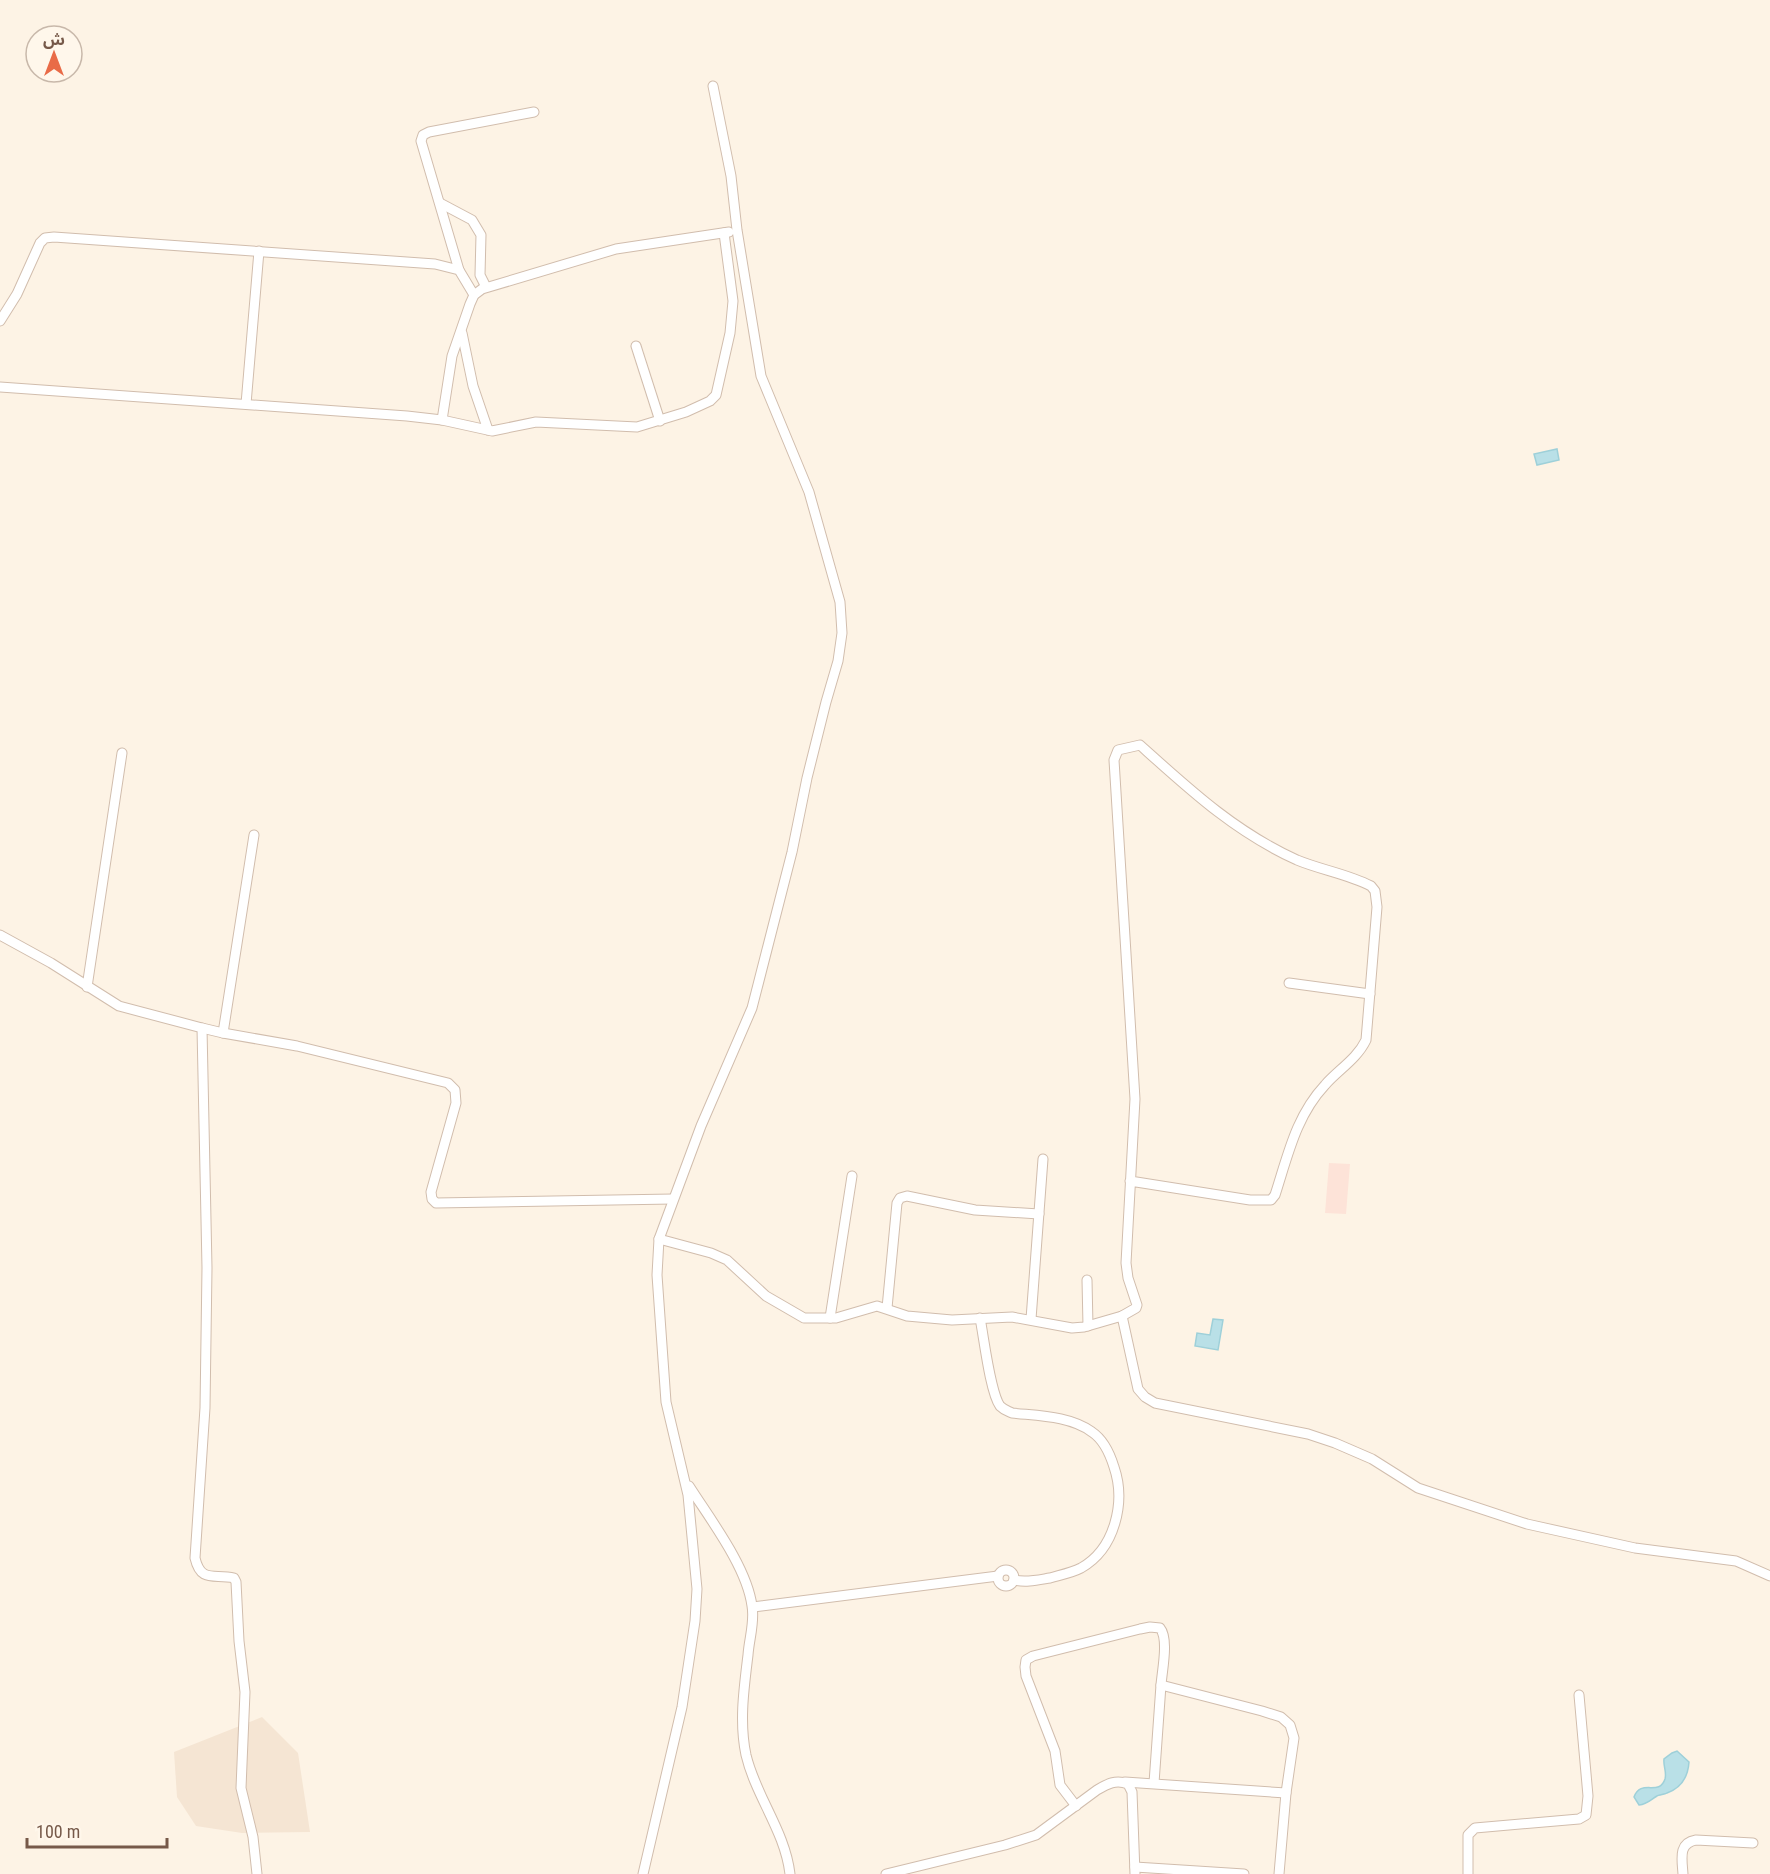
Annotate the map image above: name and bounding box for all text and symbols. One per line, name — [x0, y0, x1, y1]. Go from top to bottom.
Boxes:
north arrow — [24, 24, 84, 84]
text: ش — [43, 30, 65, 49]
scale bar — [27, 1811, 166, 1849]
text: 100 m — [36, 1821, 80, 1842]

